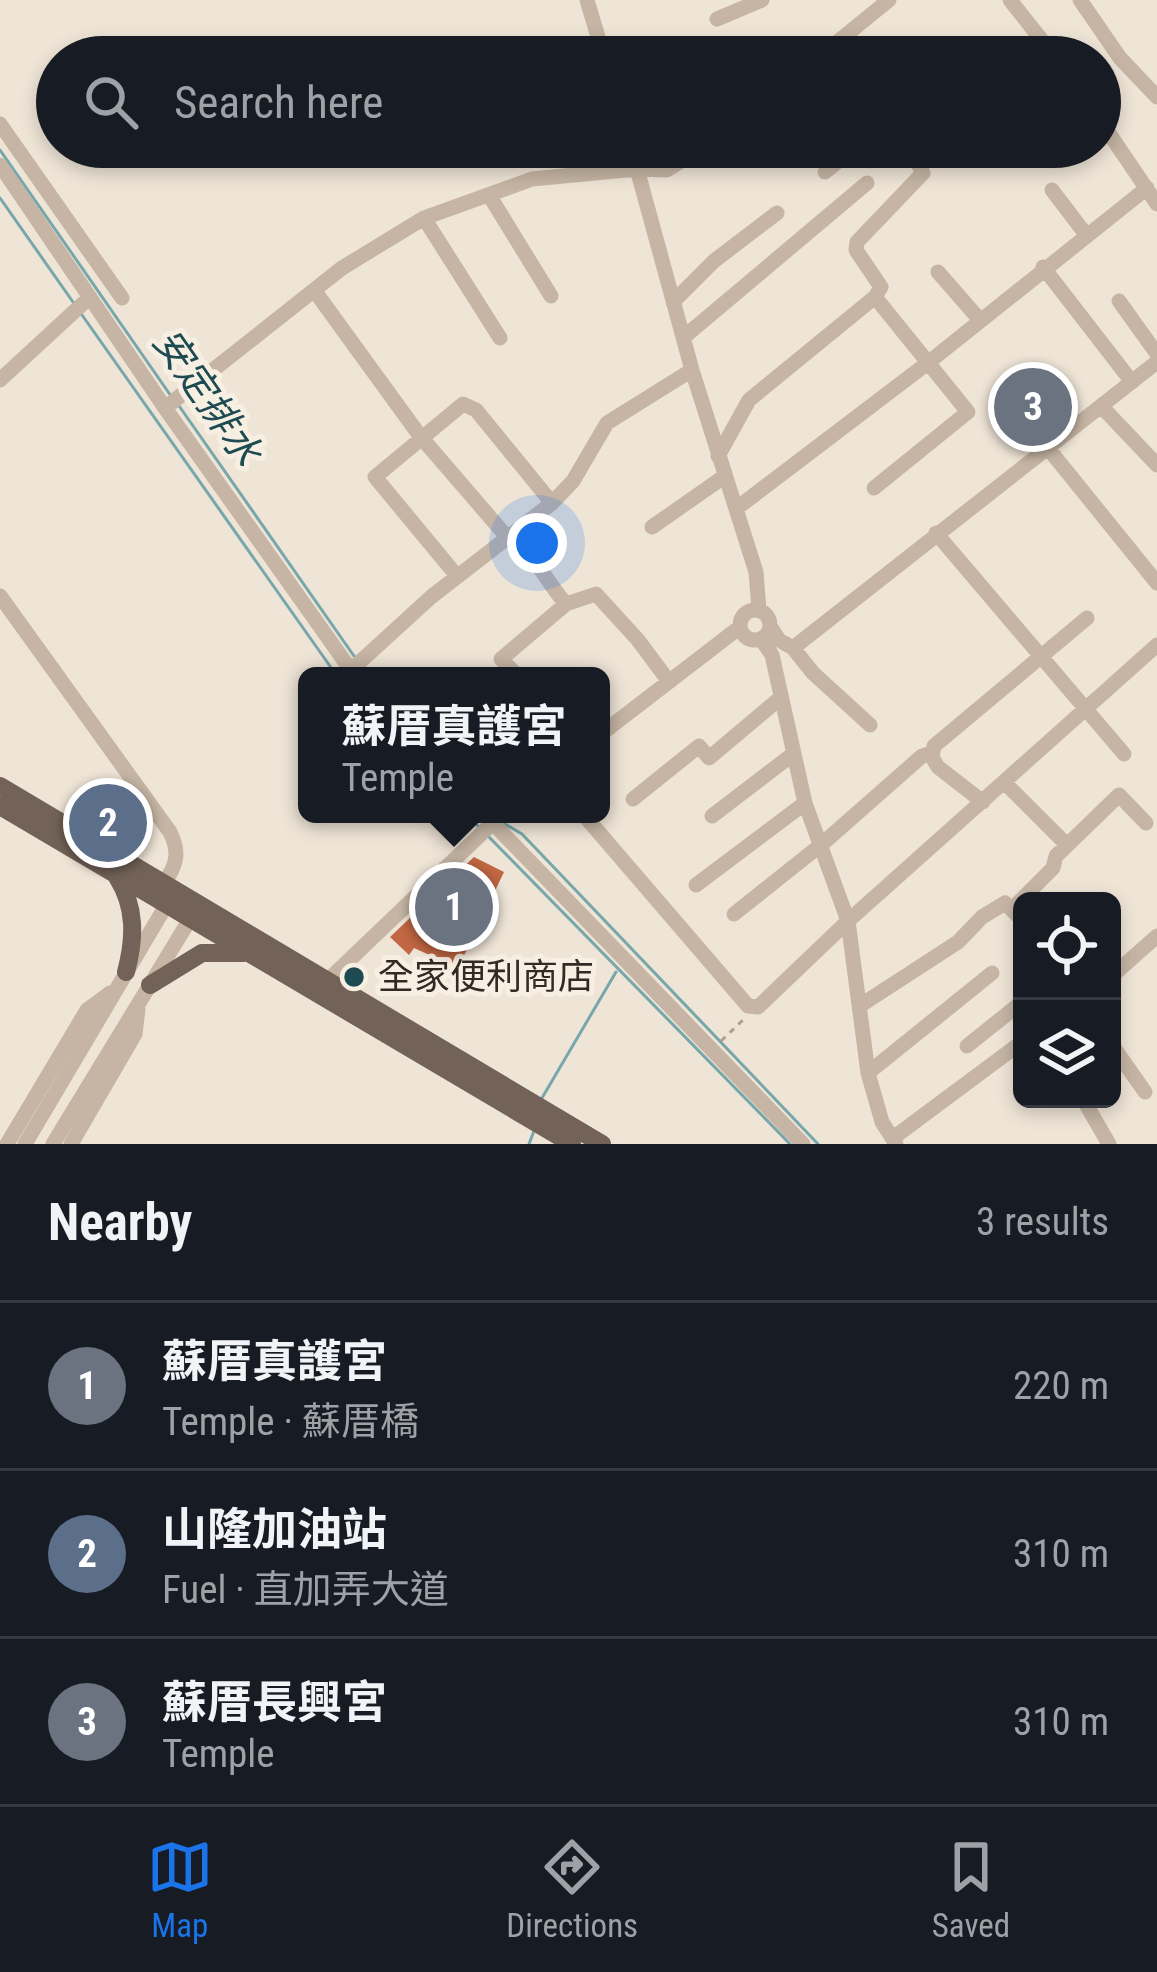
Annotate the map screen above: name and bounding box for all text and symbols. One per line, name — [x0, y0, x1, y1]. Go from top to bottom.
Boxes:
search box — [36, 36, 1121, 168]
icon: search — [78, 69, 144, 135]
text: Search here — [174, 76, 383, 129]
water label: 安定排水 — [143, 320, 272, 476]
pin: 3 — [994, 362, 1072, 452]
your location — [507, 513, 567, 573]
popup — [298, 667, 610, 823]
text: 蘇厝真護宮 — [341, 700, 567, 753]
text: Temple — [341, 755, 454, 801]
pin: 2 — [69, 778, 147, 868]
pin: 1 — [415, 862, 493, 952]
map controls — [1013, 892, 1121, 1108]
button: locate — [1013, 892, 1121, 1000]
place label: 全家便利商店 — [378, 956, 594, 998]
marker: 全家便利商店 — [341, 964, 367, 990]
button: layers — [1013, 1000, 1121, 1108]
text: Nearby — [48, 1193, 192, 1252]
text: 3 results — [976, 1199, 1109, 1245]
text: 蘇厝真護宮 — [162, 1335, 387, 1388]
text: 1 — [77, 1363, 97, 1409]
text: 220 m — [1013, 1363, 1109, 1409]
text: Temple · 蘇厝橋 — [162, 1399, 419, 1445]
text: 山隆加油站 — [162, 1503, 387, 1556]
text: 2 — [77, 1531, 97, 1577]
text: 310 m — [1013, 1531, 1109, 1577]
text: Fuel · 直加弄大道 — [162, 1567, 449, 1613]
text: 蘇厝長興宮 — [162, 1676, 387, 1729]
text: 3 — [77, 1699, 97, 1745]
text: 310 m — [1013, 1699, 1109, 1745]
text: Temple — [162, 1731, 275, 1777]
tab: Map — [147, 1834, 213, 1945]
tab: Directions — [506, 1834, 638, 1945]
tab: Saved — [932, 1834, 1010, 1945]

